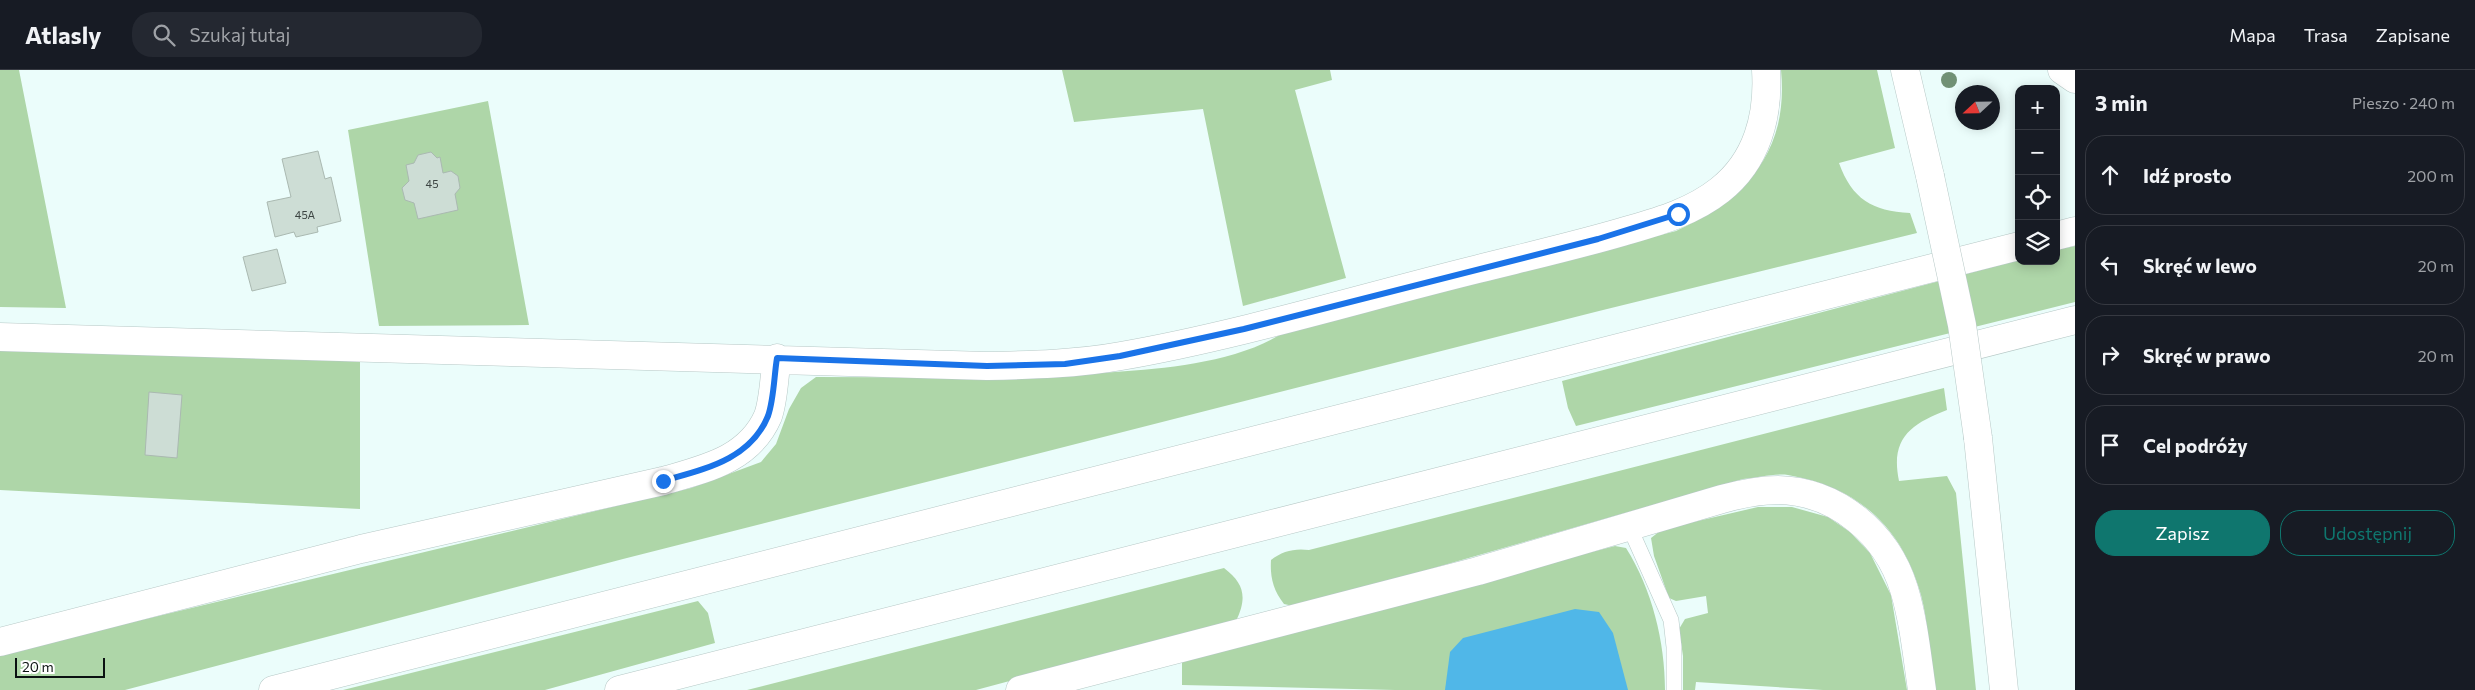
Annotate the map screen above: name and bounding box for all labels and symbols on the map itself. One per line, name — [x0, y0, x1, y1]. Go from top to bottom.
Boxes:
north arrow — [1955, 85, 2000, 130]
house number: 45 — [426, 177, 438, 190]
route start — [1667, 203, 1690, 226]
house number: 45A — [295, 208, 316, 221]
route end — [652, 470, 675, 493]
scale bar — [15, 655, 105, 678]

